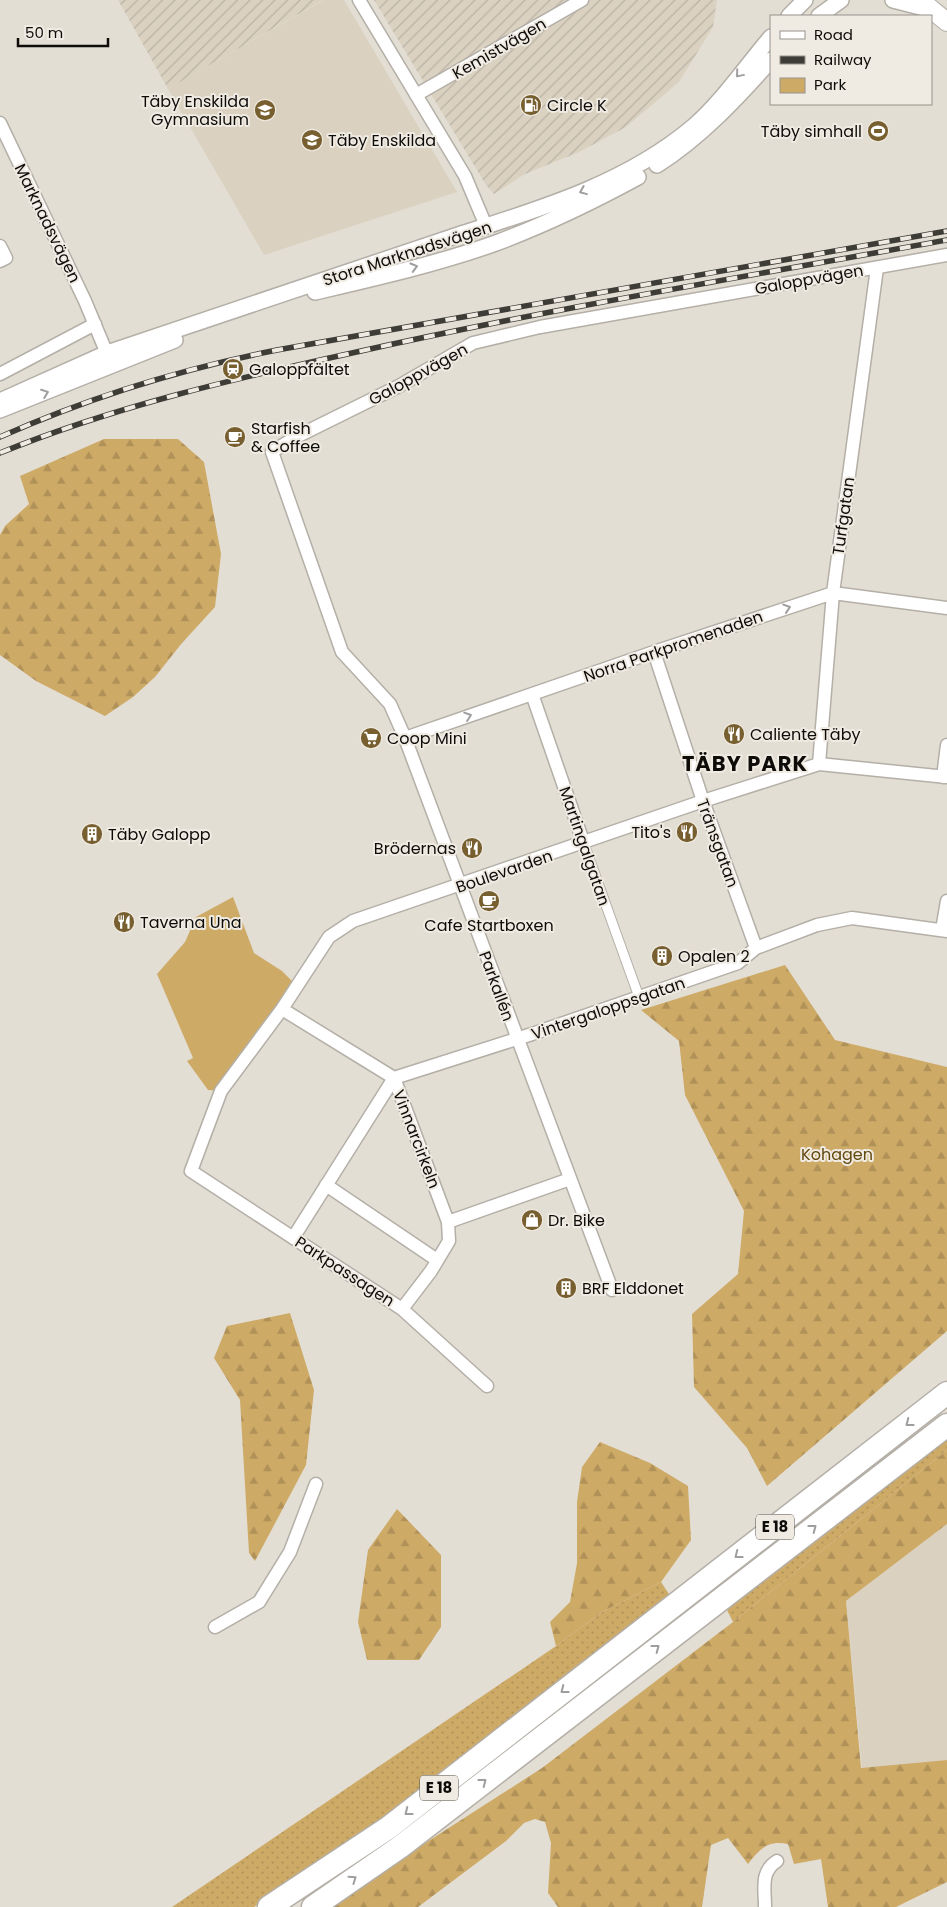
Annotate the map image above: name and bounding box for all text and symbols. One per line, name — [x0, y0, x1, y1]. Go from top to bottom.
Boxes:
street label: Kemistvägen — [448, 12, 550, 85]
scale bar — [18, 15, 108, 47]
legend — [770, 15, 932, 105]
text: 50 m — [25, 22, 63, 43]
text: Road — [814, 24, 853, 45]
text: Railway — [814, 49, 872, 70]
one-way arrow — [736, 69, 745, 78]
text: Park — [814, 74, 846, 95]
place label: Täby Enskilda Gymnasium — [141, 90, 249, 131]
fuel station icon: Circle K — [519, 93, 543, 117]
place label: Circle K — [547, 94, 607, 117]
school or university icon: Täby Enskilda Gymnasium — [253, 98, 277, 122]
sports icon: Täby simhall — [866, 119, 890, 143]
place label: Täby simhall — [761, 120, 862, 143]
school or university icon: Täby Enskilda — [300, 128, 324, 152]
place label: Täby Enskilda — [328, 129, 436, 152]
street label: Marknadsvägen — [9, 160, 86, 287]
one-way arrow — [579, 184, 588, 195]
street label: Stora Marknadsvägen — [320, 215, 495, 292]
street label: Galoppvägen — [753, 259, 865, 300]
one-way arrow — [409, 262, 418, 273]
street label: Galoppvägen — [365, 338, 472, 411]
station icon: Galoppfältet — [221, 357, 245, 381]
place label: Galoppfältet — [249, 358, 350, 381]
one-way arrow — [41, 389, 49, 399]
place label: Starfish & Coffee — [251, 417, 320, 458]
cafe icon: Starfish & Coffee — [223, 425, 247, 449]
street label: Turfgatan — [827, 476, 860, 557]
one-way arrow — [783, 604, 791, 614]
street label: Norra Parkpromenaden — [580, 605, 766, 688]
one-way arrow — [463, 712, 471, 722]
restaurant icon: Caliente Täby — [722, 722, 746, 746]
place label: Caliente Täby — [750, 723, 861, 746]
supermarket icon: Coop Mini — [359, 726, 383, 750]
place label: Coop Mini — [387, 727, 467, 750]
district label: TÄBY PARK — [682, 749, 808, 778]
street label: Martingalgatan — [553, 783, 616, 909]
street label: Tränsgatan — [691, 796, 744, 891]
restaurant icon: Tito's — [675, 820, 699, 844]
place label: Tito's — [631, 821, 671, 844]
building icon: Täby Galopp — [80, 822, 104, 846]
place label: Täby Galopp — [108, 823, 211, 846]
restaurant icon: Brödernas — [460, 836, 484, 860]
place label: Brödernas — [374, 837, 456, 860]
street label: Boulevarden — [453, 844, 556, 899]
cafe icon: Cafe Startboxen — [477, 889, 501, 913]
restaurant icon: Taverna Una — [112, 910, 136, 934]
place label: Taverna Una — [140, 911, 242, 934]
place label: Cafe Startboxen — [424, 914, 554, 937]
building icon: Opalen 2 — [650, 944, 674, 968]
place label: Opalen 2 — [678, 945, 750, 968]
street label: Parkallén — [473, 948, 520, 1024]
street label: Vintergaloppsgatan — [528, 971, 688, 1046]
street label: Vinnarcirkeln — [387, 1087, 446, 1192]
park label: Kohagen — [801, 1143, 873, 1166]
shop icon: Dr. Bike — [520, 1208, 544, 1232]
place label: Dr. Bike — [548, 1209, 605, 1232]
street label: Parkpassagen — [290, 1231, 399, 1312]
building icon: BRF Elddonet — [554, 1276, 578, 1300]
place label: BRF Elddonet — [582, 1277, 684, 1300]
one-way arrow — [905, 1417, 914, 1426]
road number: E 18 — [756, 1514, 794, 1540]
one-way arrow — [807, 1525, 816, 1533]
one-way arrow — [735, 1549, 744, 1558]
one-way arrow — [650, 1645, 659, 1653]
one-way arrow — [561, 1685, 570, 1693]
road number: E 18 — [420, 1776, 458, 1800]
one-way arrow — [477, 1779, 487, 1788]
one-way arrow — [405, 1807, 414, 1815]
one-way arrow — [347, 1876, 357, 1885]

